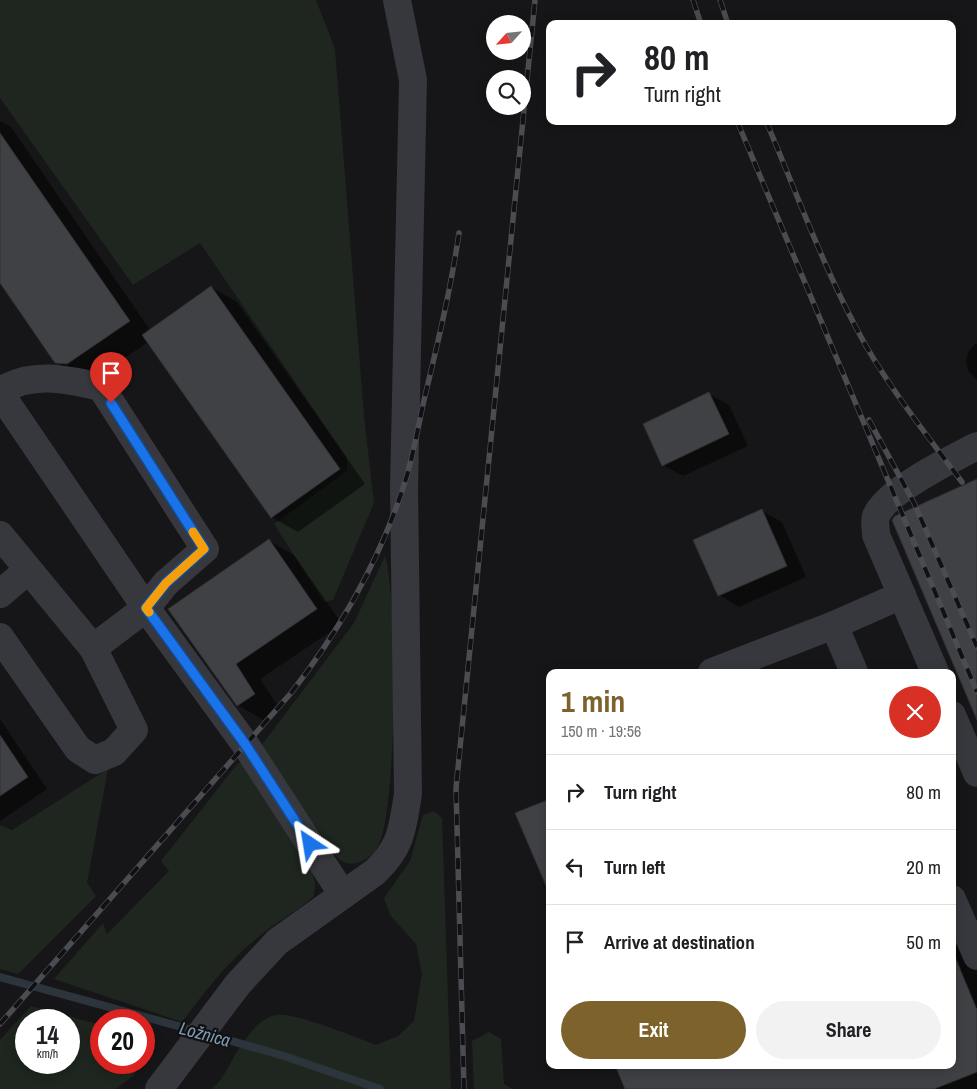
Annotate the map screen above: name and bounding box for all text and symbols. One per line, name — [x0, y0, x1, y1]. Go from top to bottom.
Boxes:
north arrow — [486, 15, 531, 60]
map controls — [486, 15, 531, 115]
text: 80 m — [644, 34, 709, 81]
icon: right — [561, 40, 626, 105]
button: search — [486, 70, 531, 115]
text: Turn right — [644, 79, 721, 109]
pin — [90, 352, 132, 403]
icon: arrive — [97, 359, 125, 387]
text: 1 min — [561, 681, 625, 721]
button: close — [889, 686, 941, 738]
text: 150 m · 19:56 — [561, 720, 641, 742]
icon: right — [561, 778, 589, 806]
text: Turn right — [604, 779, 676, 805]
text: 80 m — [906, 779, 941, 805]
position arrow — [283, 817, 335, 869]
icon: left — [561, 853, 589, 881]
text: Turn left — [604, 854, 665, 880]
text: 20 m — [906, 854, 941, 880]
icon: arrive — [561, 928, 589, 956]
text: Arrive at destination — [604, 929, 755, 955]
text: 50 m — [906, 929, 941, 955]
button: Exit — [561, 1001, 746, 1059]
button: Share — [756, 1001, 941, 1059]
speed limit sign: 20 — [90, 1009, 155, 1074]
water label: Ložnica — [177, 1015, 233, 1053]
text: 14 — [36, 1018, 59, 1052]
text: km/h — [37, 1046, 58, 1062]

